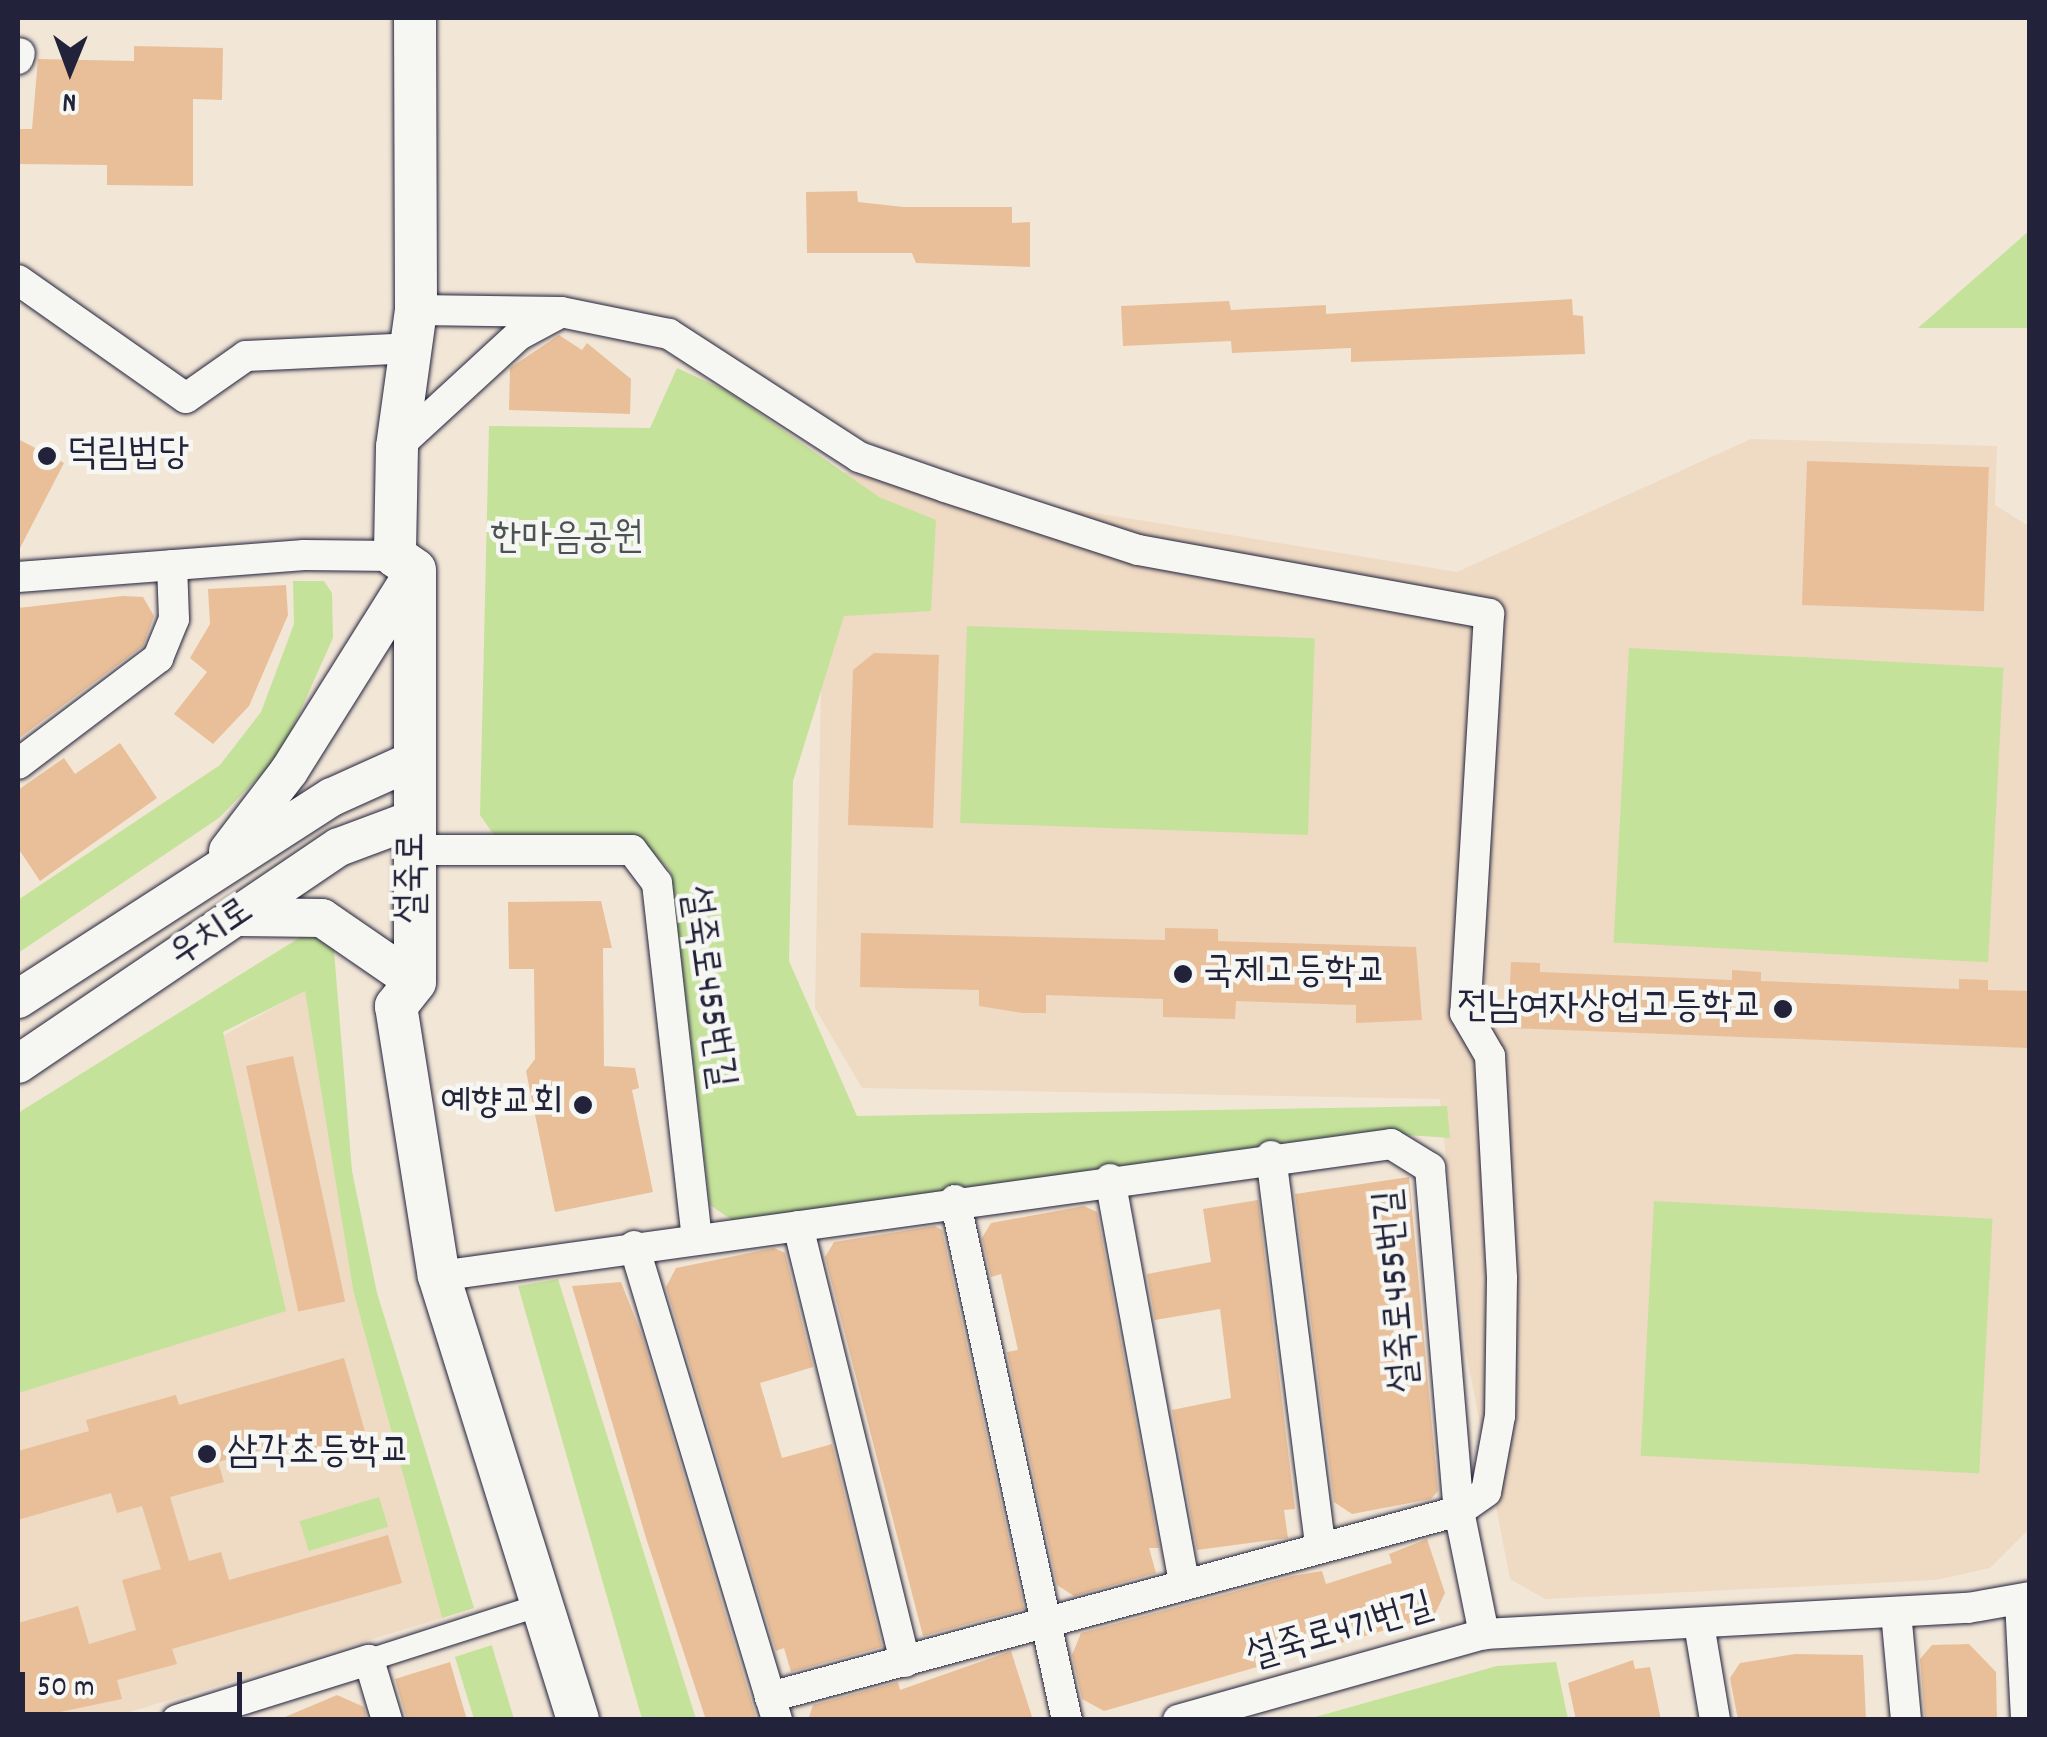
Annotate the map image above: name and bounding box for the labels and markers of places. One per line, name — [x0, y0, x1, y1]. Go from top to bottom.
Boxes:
place label: 덕림법당 — [67, 433, 189, 479]
marker: 덕림법당 — [36, 445, 58, 467]
place label: 국제고등학교 — [1203, 951, 1386, 997]
marker: 국제고등학교 — [1172, 963, 1194, 985]
place label: 전남여자상업고등학교 — [1457, 986, 1763, 1032]
marker: 전남여자상업고등학교 — [1772, 998, 1794, 1020]
place label: 예향교회 — [441, 1082, 563, 1128]
marker: 예향교회 — [572, 1094, 594, 1116]
place label: 삼각초등학교 — [227, 1431, 410, 1477]
marker: 삼각초등학교 — [196, 1443, 218, 1465]

